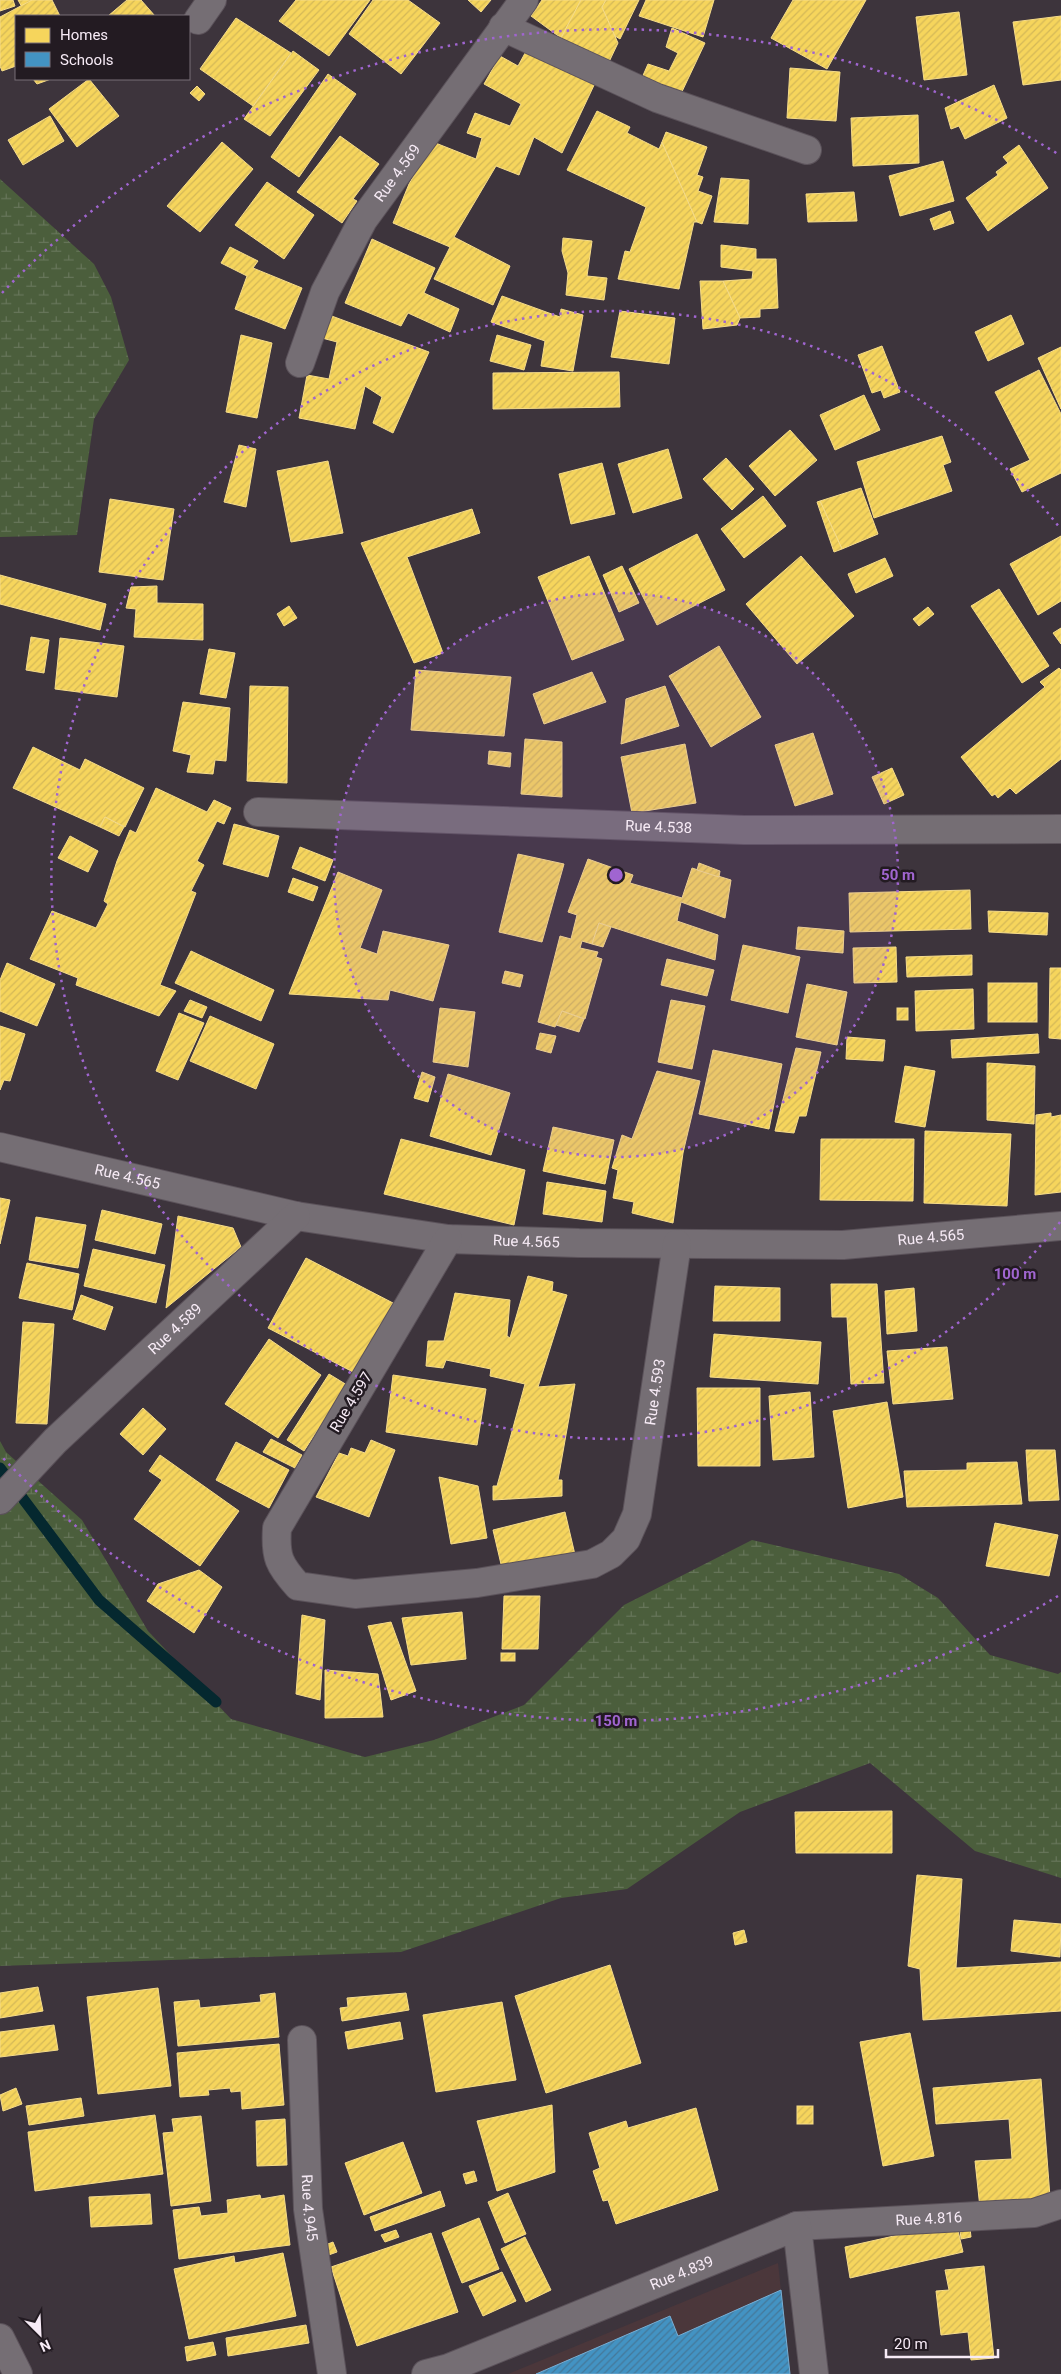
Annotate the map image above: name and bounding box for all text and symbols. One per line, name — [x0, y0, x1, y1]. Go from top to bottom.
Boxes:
legend — [15, 15, 190, 80]
text: Homes — [60, 26, 108, 44]
text: Schools — [60, 51, 114, 69]
street label: Rue 4.569 — [370, 141, 424, 205]
street label: Rue 4.538 — [625, 817, 693, 837]
centre of rings — [607, 866, 625, 884]
text: 50 m — [881, 866, 915, 884]
street label: Rue 4.565 — [93, 1160, 162, 1193]
street label: Rue 4.565 — [897, 1225, 965, 1249]
street label: Rue 4.565 — [493, 1231, 560, 1251]
text: 100 m — [994, 1265, 1036, 1283]
street label: Rue 4.589 — [145, 1299, 206, 1358]
street label: Rue 4.593 — [641, 1358, 669, 1427]
street label: Rue 4.597 — [326, 1369, 376, 1435]
text: 150 m — [595, 1712, 637, 1730]
street label: Rue 4.945 — [298, 2174, 322, 2242]
street label: Rue 4.816 — [895, 2208, 963, 2230]
street label: Rue 4.839 — [647, 2252, 716, 2294]
north arrow — [15, 2309, 65, 2359]
scale bar — [886, 2326, 998, 2358]
text: 20 m — [894, 2335, 928, 2353]
text: N — [38, 2337, 53, 2355]

